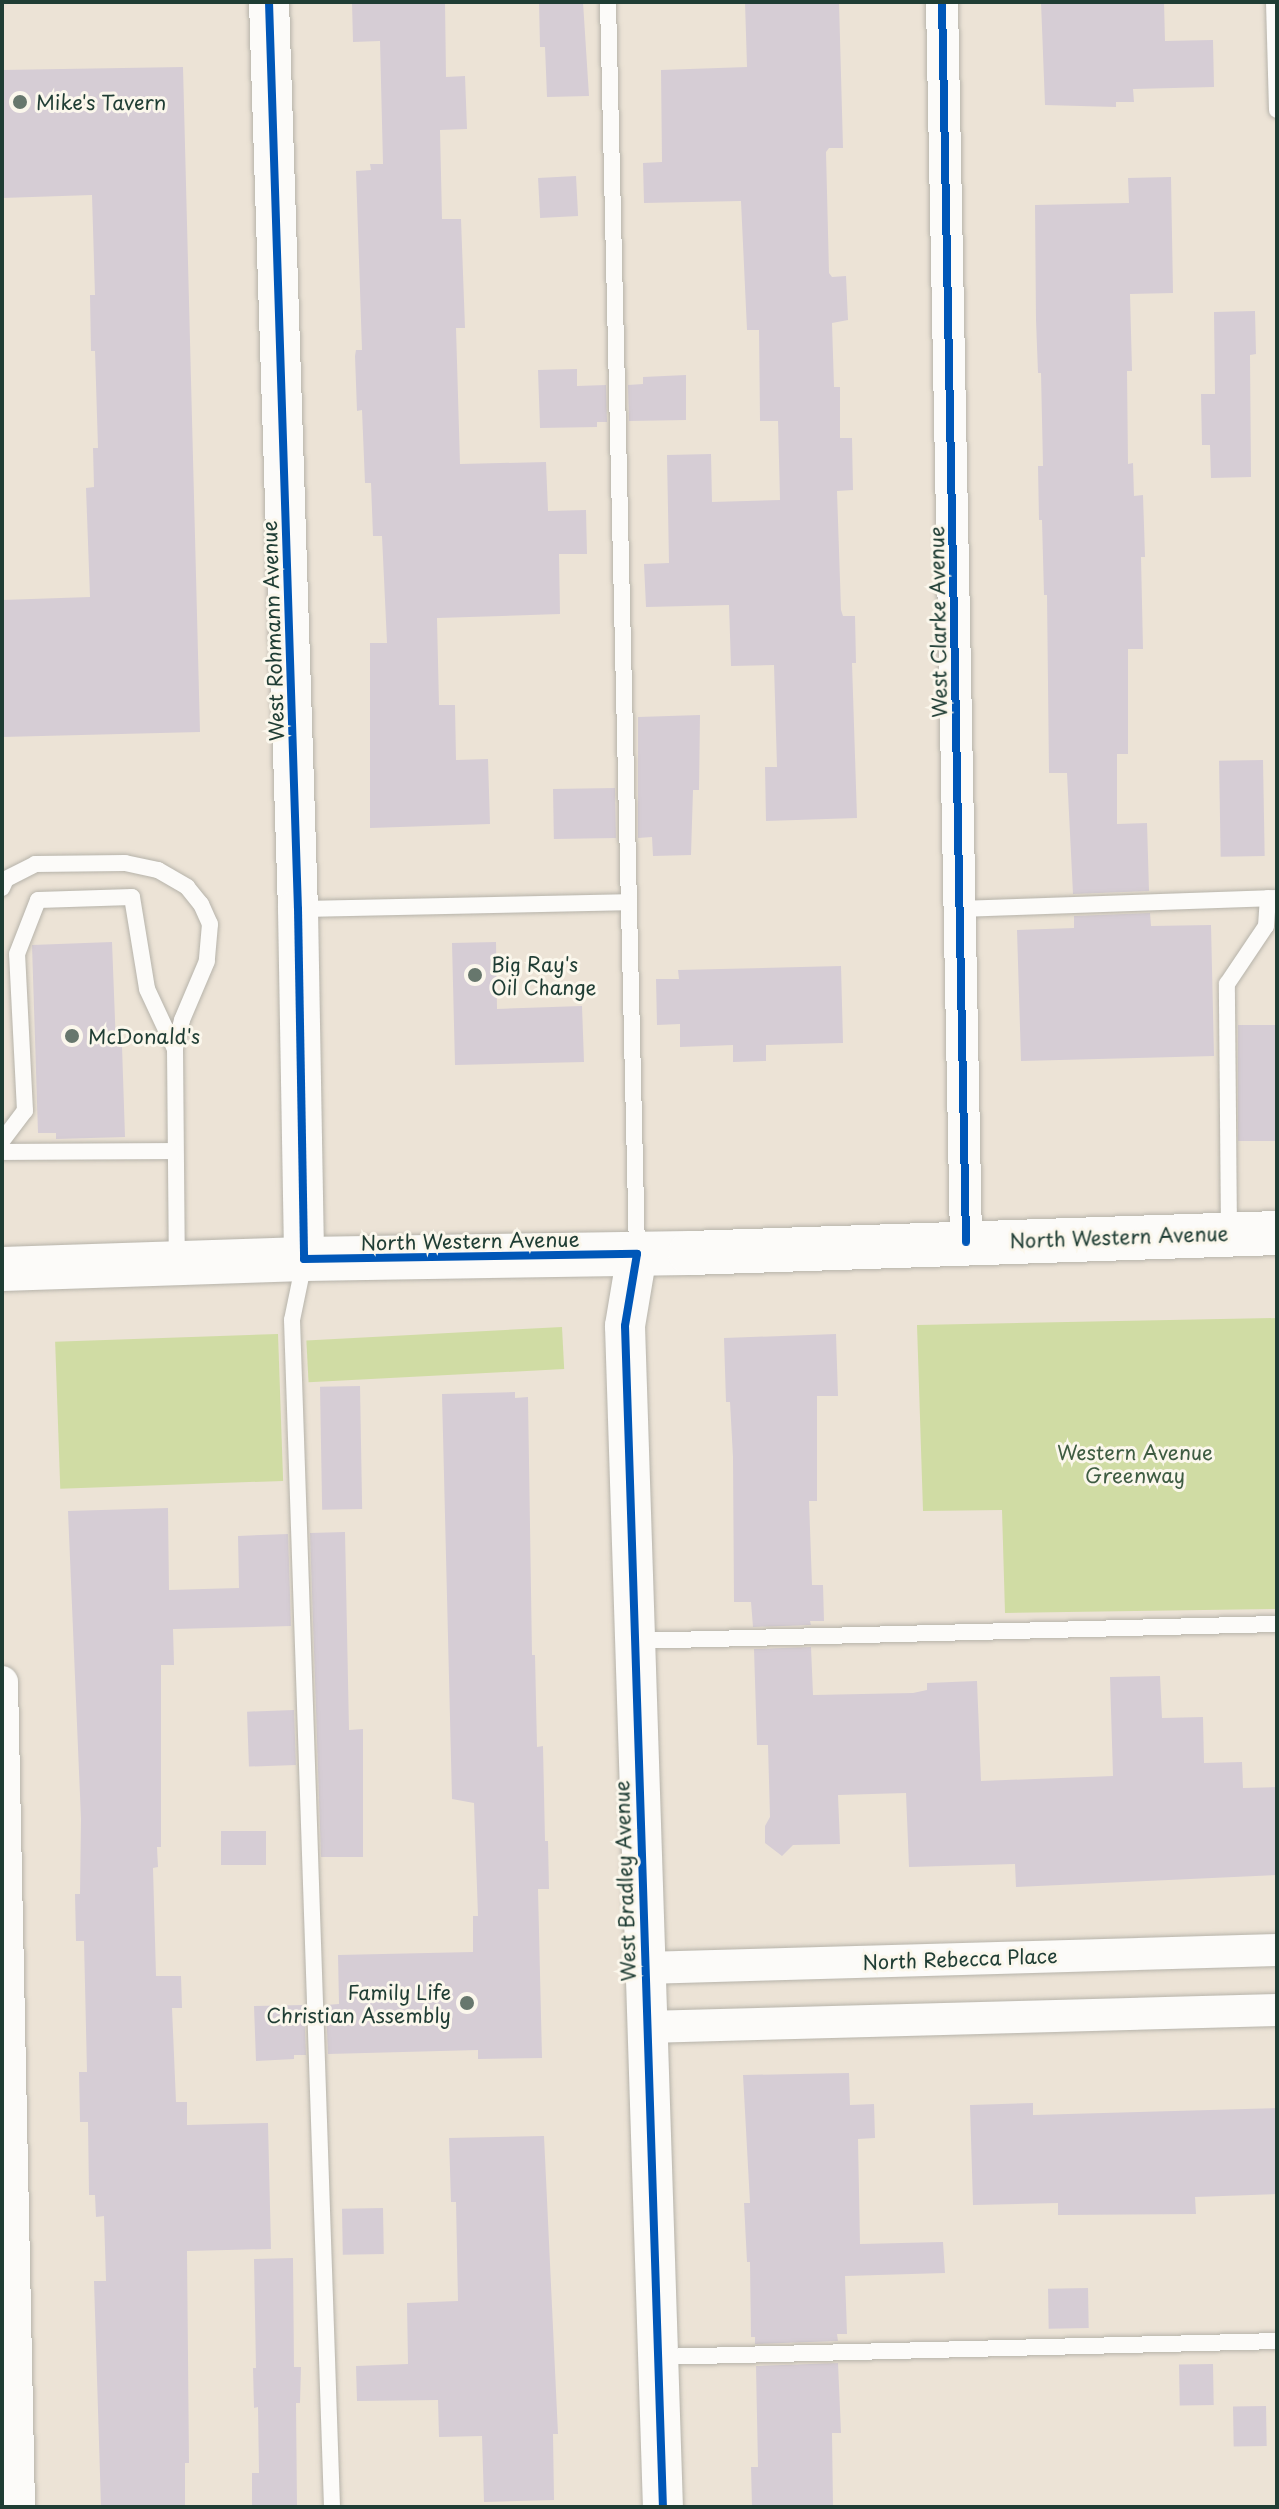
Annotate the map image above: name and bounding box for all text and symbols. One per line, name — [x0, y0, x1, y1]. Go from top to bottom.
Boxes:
place label: Mike's Tavern — [36, 90, 167, 114]
marker: Mike's Tavern — [11, 93, 29, 111]
street label: West Rohmann Avenue — [257, 521, 289, 741]
street label: West Clarke Avenue — [924, 526, 952, 718]
place label: Big Ray's Oil Change — [491, 952, 598, 999]
marker: Big Ray's Oil Change — [466, 966, 484, 984]
place label: McDonald's — [88, 1024, 200, 1048]
marker: McDonald's — [63, 1027, 81, 1045]
street label: North Western Avenue — [1010, 1221, 1228, 1253]
street label: North Western Avenue — [361, 1227, 579, 1255]
park label: Western Avenue Greenway — [1058, 1440, 1212, 1487]
street label: West Bradley Avenue — [609, 1779, 641, 1983]
street label: North Rebecca Place — [860, 1944, 1060, 1974]
place label: Family Life Christian Assembly — [265, 1980, 451, 2027]
marker: Family Life Christian Assembly — [458, 1994, 476, 2012]

